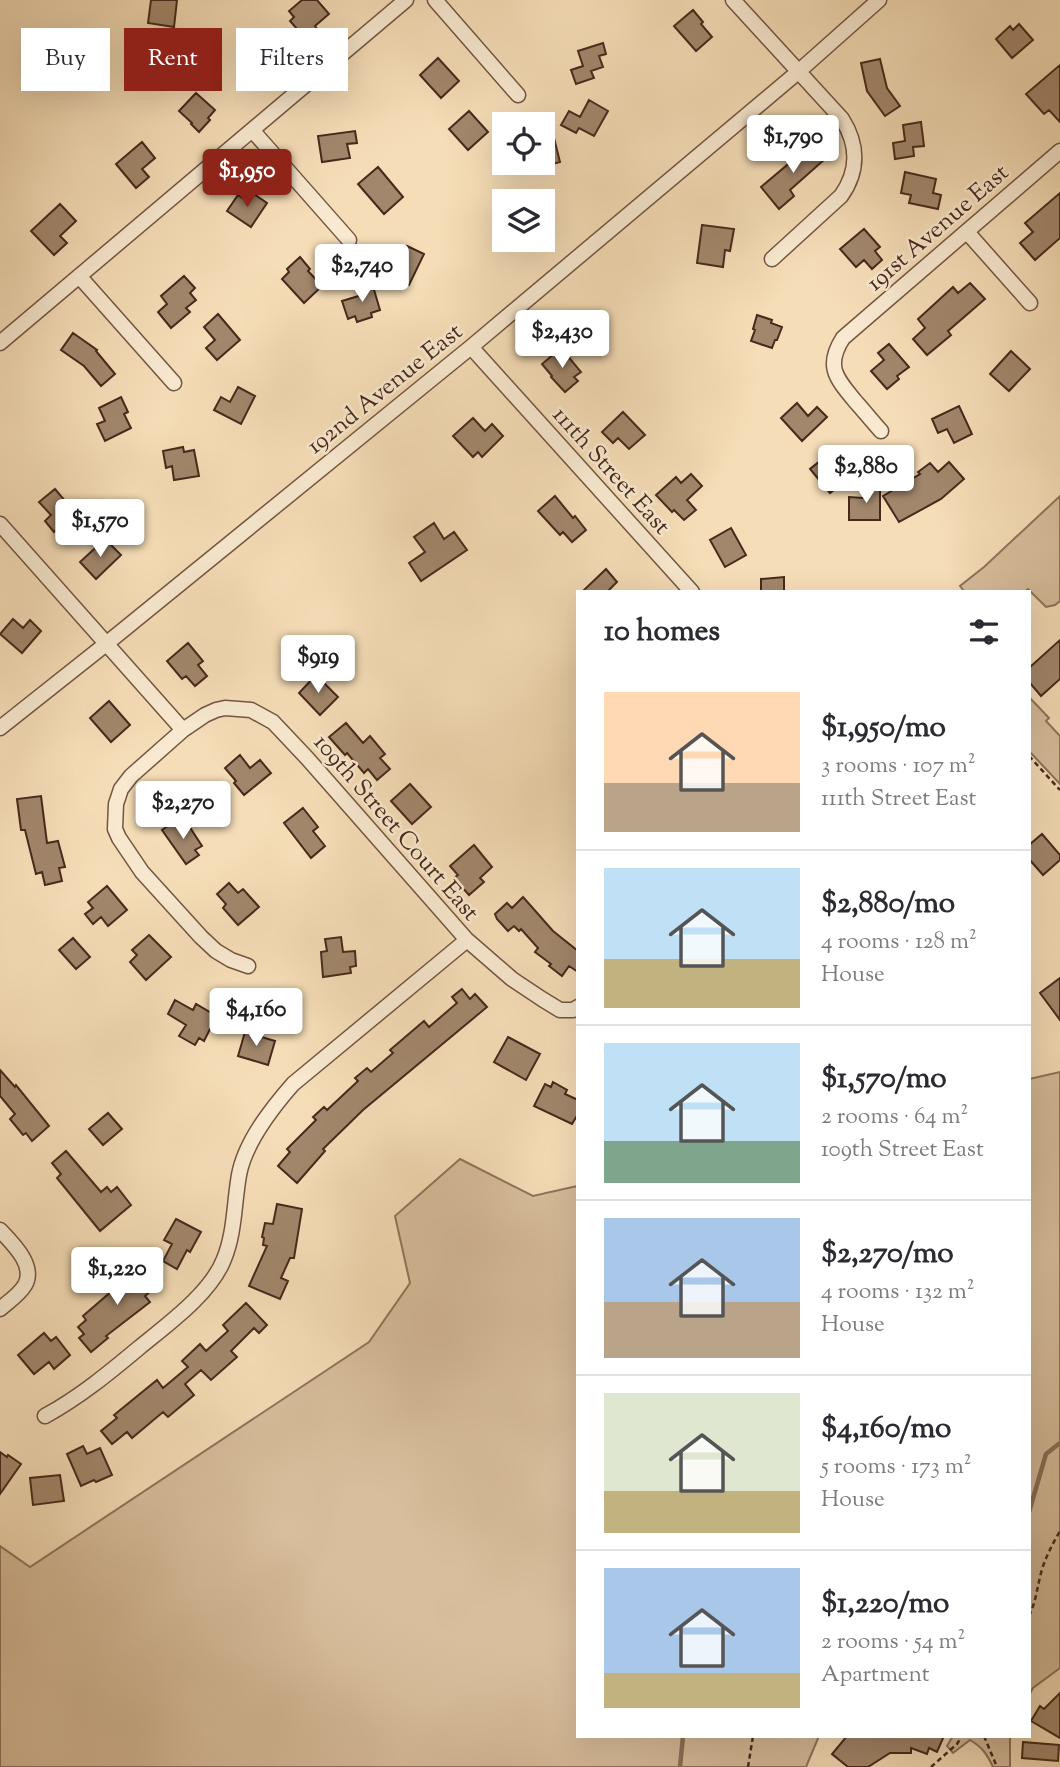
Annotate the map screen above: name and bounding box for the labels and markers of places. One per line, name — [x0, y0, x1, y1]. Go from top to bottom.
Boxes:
pin: $1,790 — [736, 116, 850, 175]
pin: $1,950 — [190, 150, 304, 209]
pin: $2,740 — [305, 244, 419, 304]
pin: $2,430 — [505, 310, 619, 370]
pin: $2,880 — [809, 446, 923, 505]
pin: $1,570 — [43, 500, 157, 559]
pin: $919 — [277, 636, 359, 695]
pin: $2,270 — [126, 782, 240, 841]
pin: $4,160 — [199, 988, 313, 1048]
pin: $1,220 — [60, 1248, 174, 1307]

